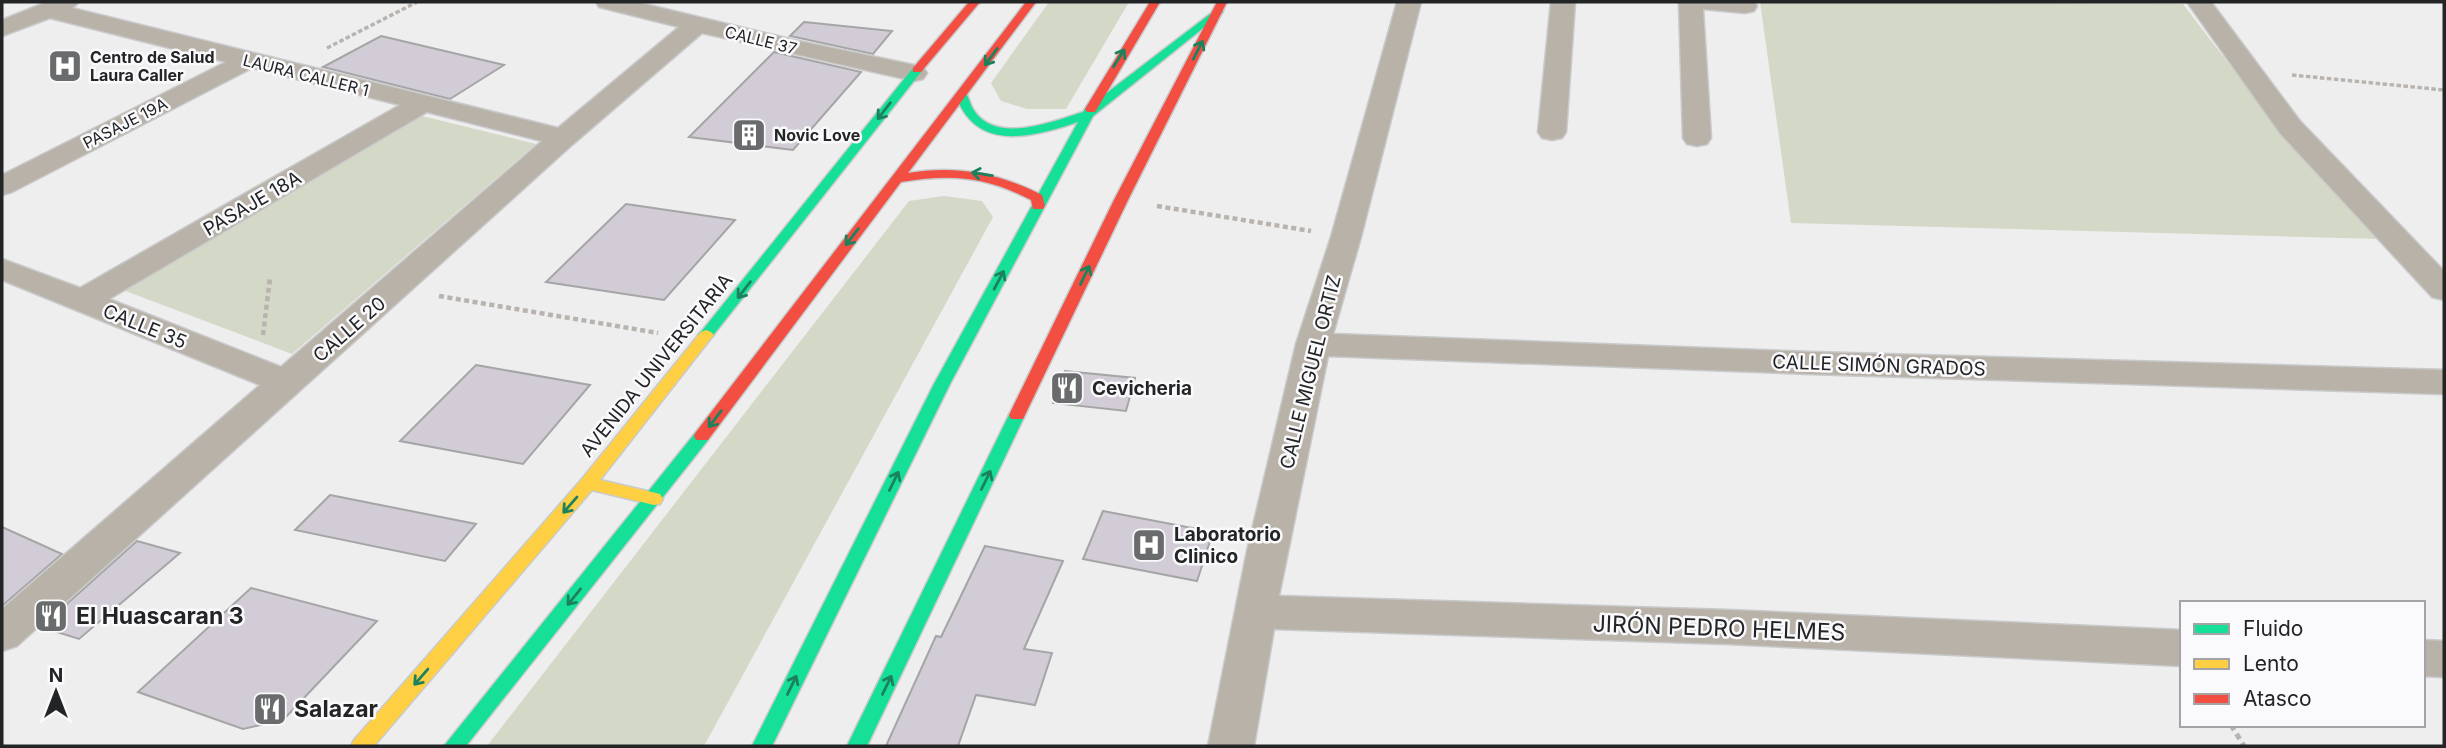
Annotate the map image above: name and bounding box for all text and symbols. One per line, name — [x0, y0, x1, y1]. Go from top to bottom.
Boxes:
street label: CALLE 37 — [723, 21, 799, 59]
one-way arrow — [1192, 40, 1205, 61]
hospital icon: Centro de Salud Laura Caller — [46, 47, 84, 85]
place label: Centro de Salud Laura Caller — [90, 47, 214, 85]
one-way arrow — [984, 47, 998, 66]
one-way arrow — [1113, 49, 1127, 69]
street label: LAURA CALLER 1 — [241, 50, 371, 100]
street label: PASAJE 19A — [79, 93, 171, 153]
one-way arrow — [877, 101, 892, 120]
building icon: Novic Love — [730, 116, 768, 154]
place label: Novic Love — [774, 125, 860, 145]
street label: PASAJE 18A — [199, 166, 305, 241]
one-way arrow — [972, 167, 994, 180]
one-way arrow — [845, 228, 860, 246]
one-way arrow — [1079, 265, 1092, 286]
street label: AVENIDA UNIVERSITARIA — [575, 269, 737, 462]
one-way arrow — [992, 270, 1006, 290]
street label: CALLE MIGUEL ORTIZ — [1275, 273, 1346, 471]
one-way arrow — [736, 280, 751, 298]
street label: CALLE 20 — [308, 292, 390, 367]
street label: CALLE 35 — [100, 299, 190, 354]
street label: CALLE SIMÓN GRADOS — [1772, 350, 1986, 381]
restaurant icon: Cevicheria — [1048, 369, 1086, 407]
place label: Cevicheria — [1092, 377, 1192, 400]
one-way arrow — [708, 409, 723, 428]
one-way arrow — [980, 470, 993, 491]
one-way arrow — [887, 471, 901, 492]
one-way arrow — [562, 495, 578, 513]
place label: Laboratorio Clinico — [1174, 523, 1281, 568]
hospital icon: Laboratorio Clinico — [1130, 526, 1168, 564]
one-way arrow — [567, 588, 582, 606]
restaurant icon: El Huascaran 3 — [32, 597, 70, 635]
legend — [2180, 601, 2425, 727]
place label: El Huascaran 3 — [76, 602, 244, 630]
street label: JIRÓN PEDRO HELMES — [1592, 610, 1846, 646]
text: Fluido — [2243, 616, 2303, 641]
text: Lento — [2243, 651, 2299, 676]
north arrow — [21, 657, 91, 727]
text: N — [49, 664, 63, 687]
one-way arrow — [413, 668, 429, 686]
one-way arrow — [786, 675, 800, 696]
one-way arrow — [881, 675, 894, 696]
text: Atasco — [2243, 686, 2312, 711]
restaurant icon: Salazar — [251, 690, 289, 728]
place label: Salazar — [294, 695, 378, 723]

